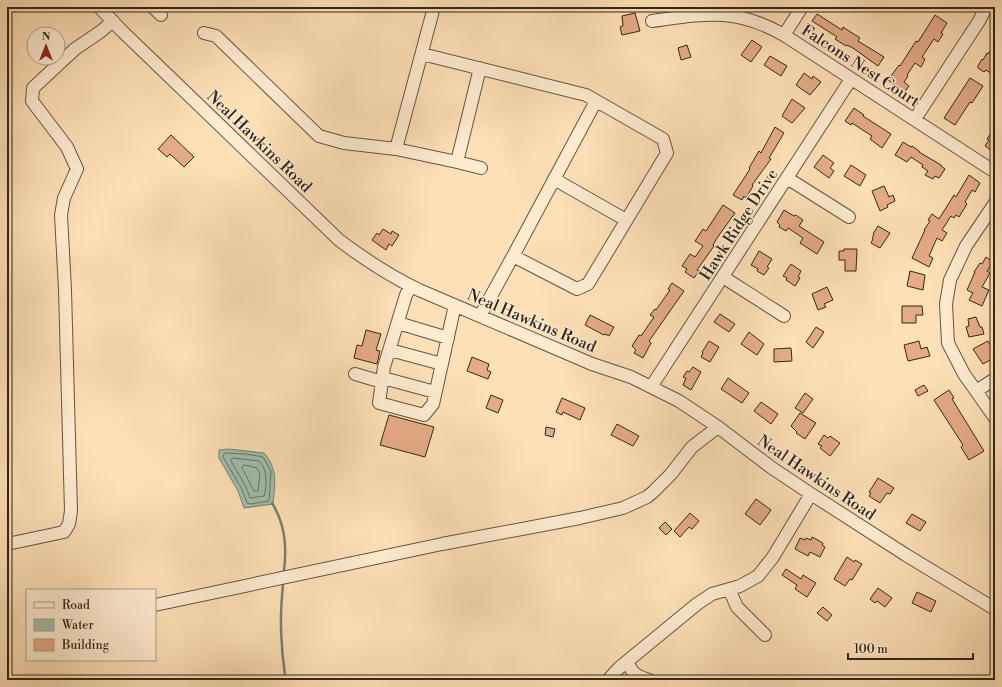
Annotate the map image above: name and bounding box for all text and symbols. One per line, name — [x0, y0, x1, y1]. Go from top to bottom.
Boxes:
street label: Falcons Nest Court — [797, 20, 924, 112]
north arrow — [26, 26, 66, 66]
text: N — [42, 30, 51, 44]
street label: Neal Hawkins Road — [203, 86, 316, 197]
street label: Hawk Ridge Drive — [695, 165, 782, 284]
street label: Neal Hawkins Road — [464, 285, 599, 357]
street label: Neal Hawkins Road — [754, 431, 879, 525]
legend — [26, 589, 156, 661]
text: Road — [62, 598, 90, 613]
text: Water — [61, 618, 94, 633]
scale bar — [848, 635, 973, 661]
text: Building — [61, 638, 110, 653]
text: 100 m — [854, 642, 888, 657]

